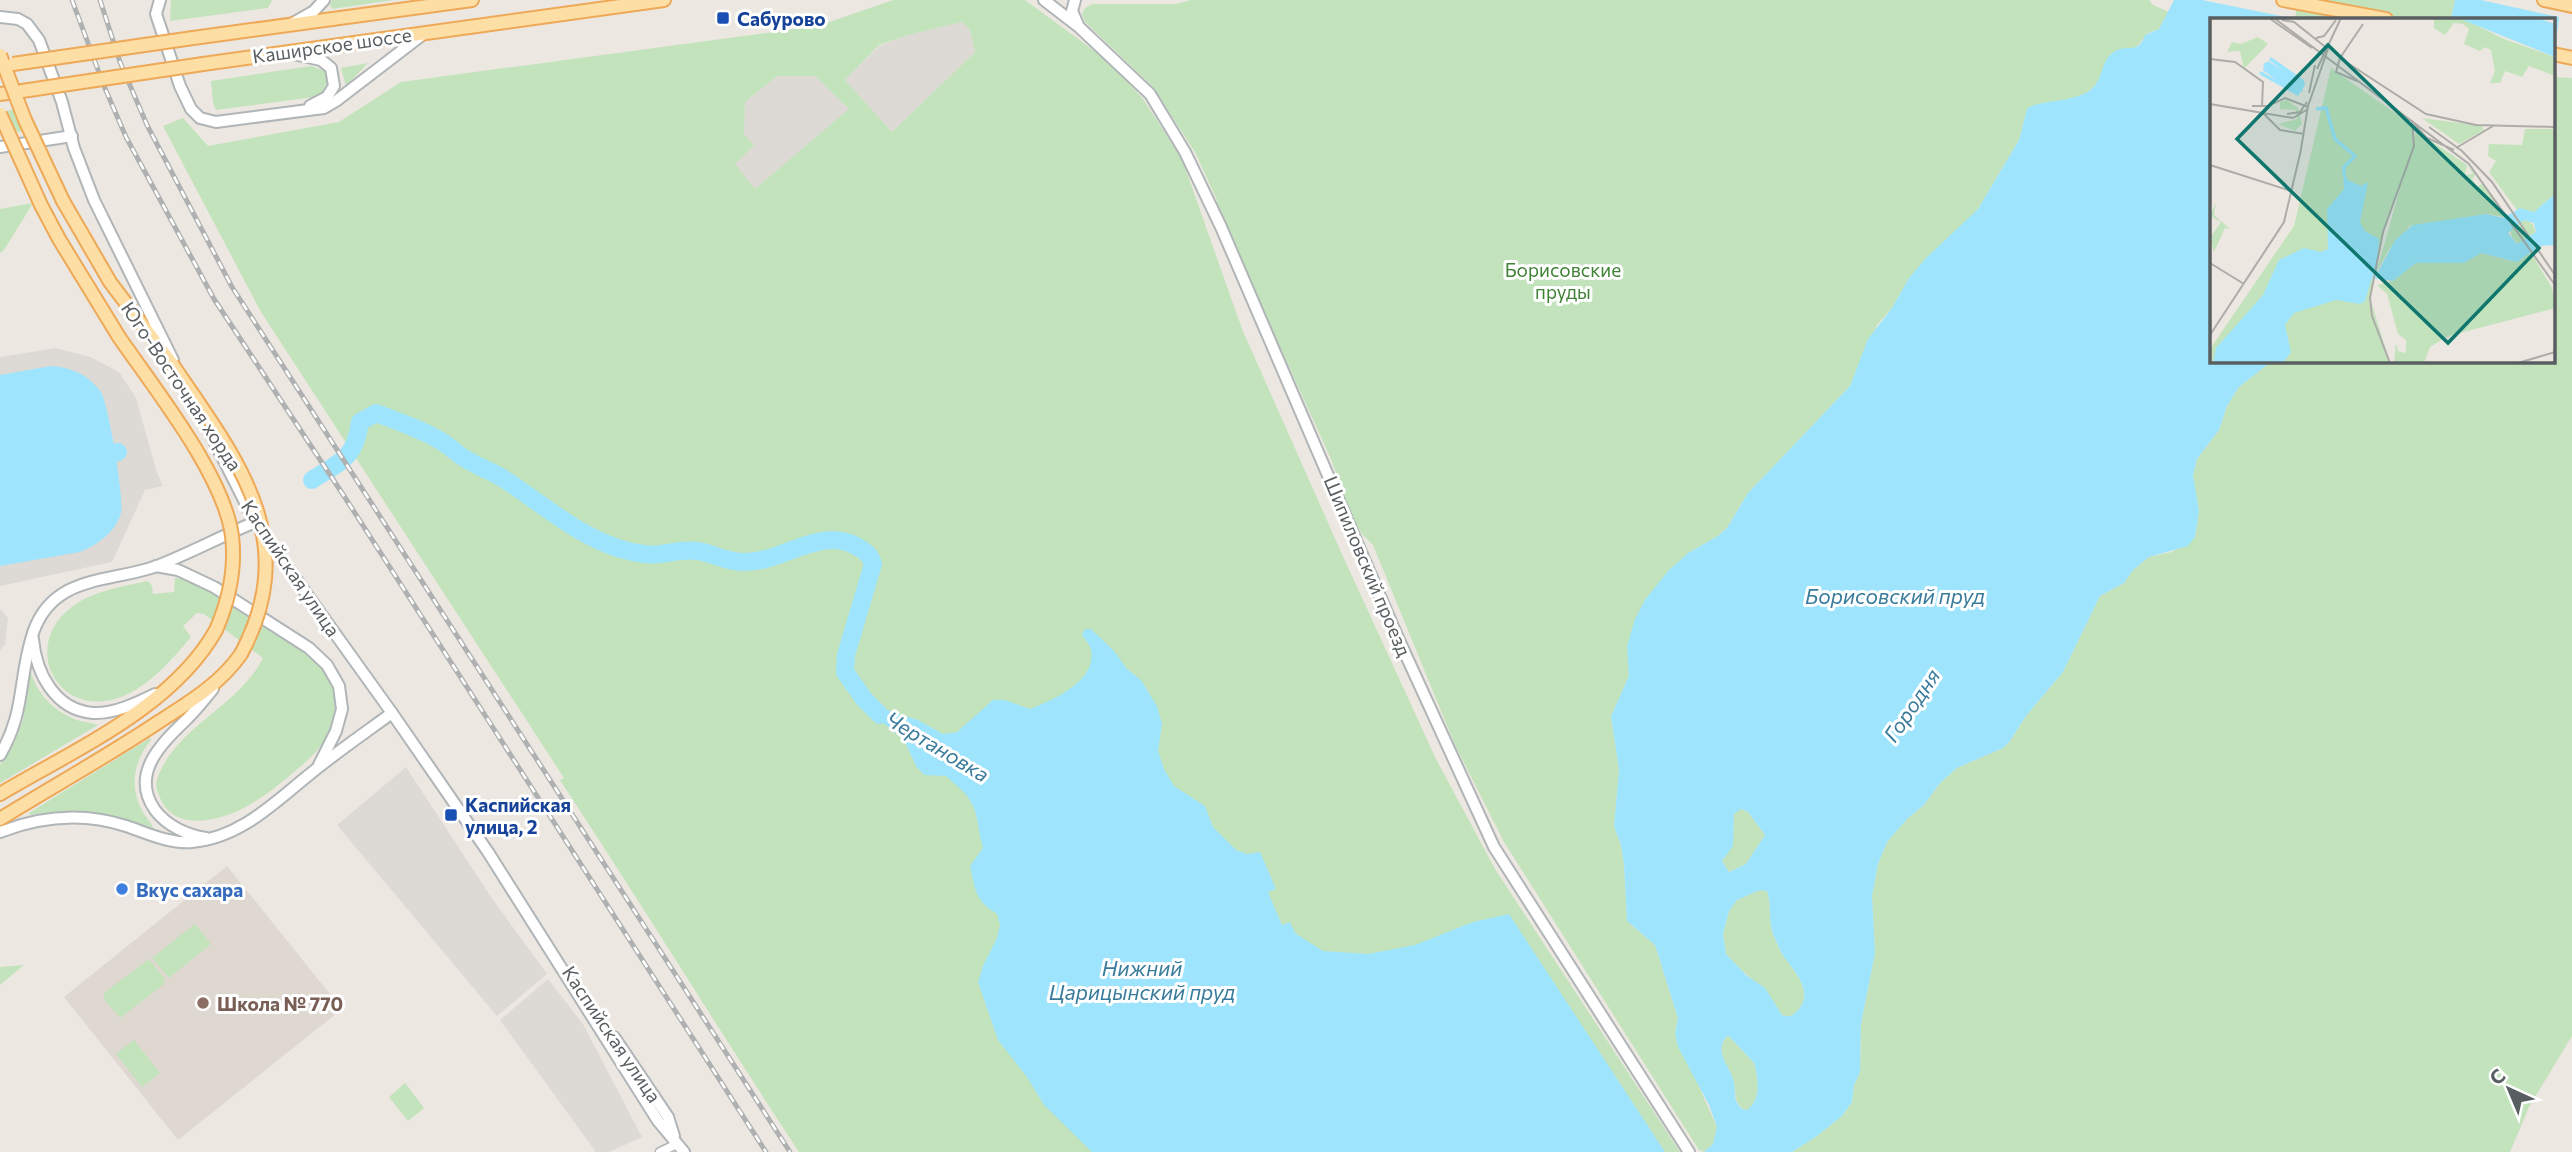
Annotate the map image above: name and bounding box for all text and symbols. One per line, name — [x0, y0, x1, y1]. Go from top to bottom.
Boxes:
place label: Сабурово — [737, 7, 826, 30]
marker: Сабурово — [715, 10, 731, 26]
inset map — [2210, 18, 2554, 362]
street label: Каширское шоссе — [251, 22, 413, 68]
park label: Борисовские пруды — [1505, 258, 1621, 303]
street label: Юго-Восточная хорда — [117, 297, 247, 475]
street label: Шипиловский проезд — [1320, 472, 1416, 660]
street label: Каспийская улица — [237, 495, 345, 641]
water label: Борисовский пруд — [1805, 583, 1985, 608]
water label: Городня — [1877, 664, 1945, 746]
water label: Чертановка — [882, 705, 994, 787]
place label: Каспийская улица, 2 — [465, 793, 571, 838]
marker: Каспийская улица, 2 — [443, 807, 459, 823]
place label: Вкус сахара — [136, 878, 243, 901]
marker: Вкус сахара — [114, 881, 130, 897]
water label: Нижний Царицынский пруд — [1049, 955, 1235, 1004]
street label: Каспийская улица — [558, 961, 666, 1107]
place label: Школа № 770 — [217, 992, 343, 1015]
marker: Школа № 770 — [195, 995, 211, 1011]
north arrow — [2474, 1054, 2544, 1124]
text: С — [2484, 1064, 2510, 1089]

